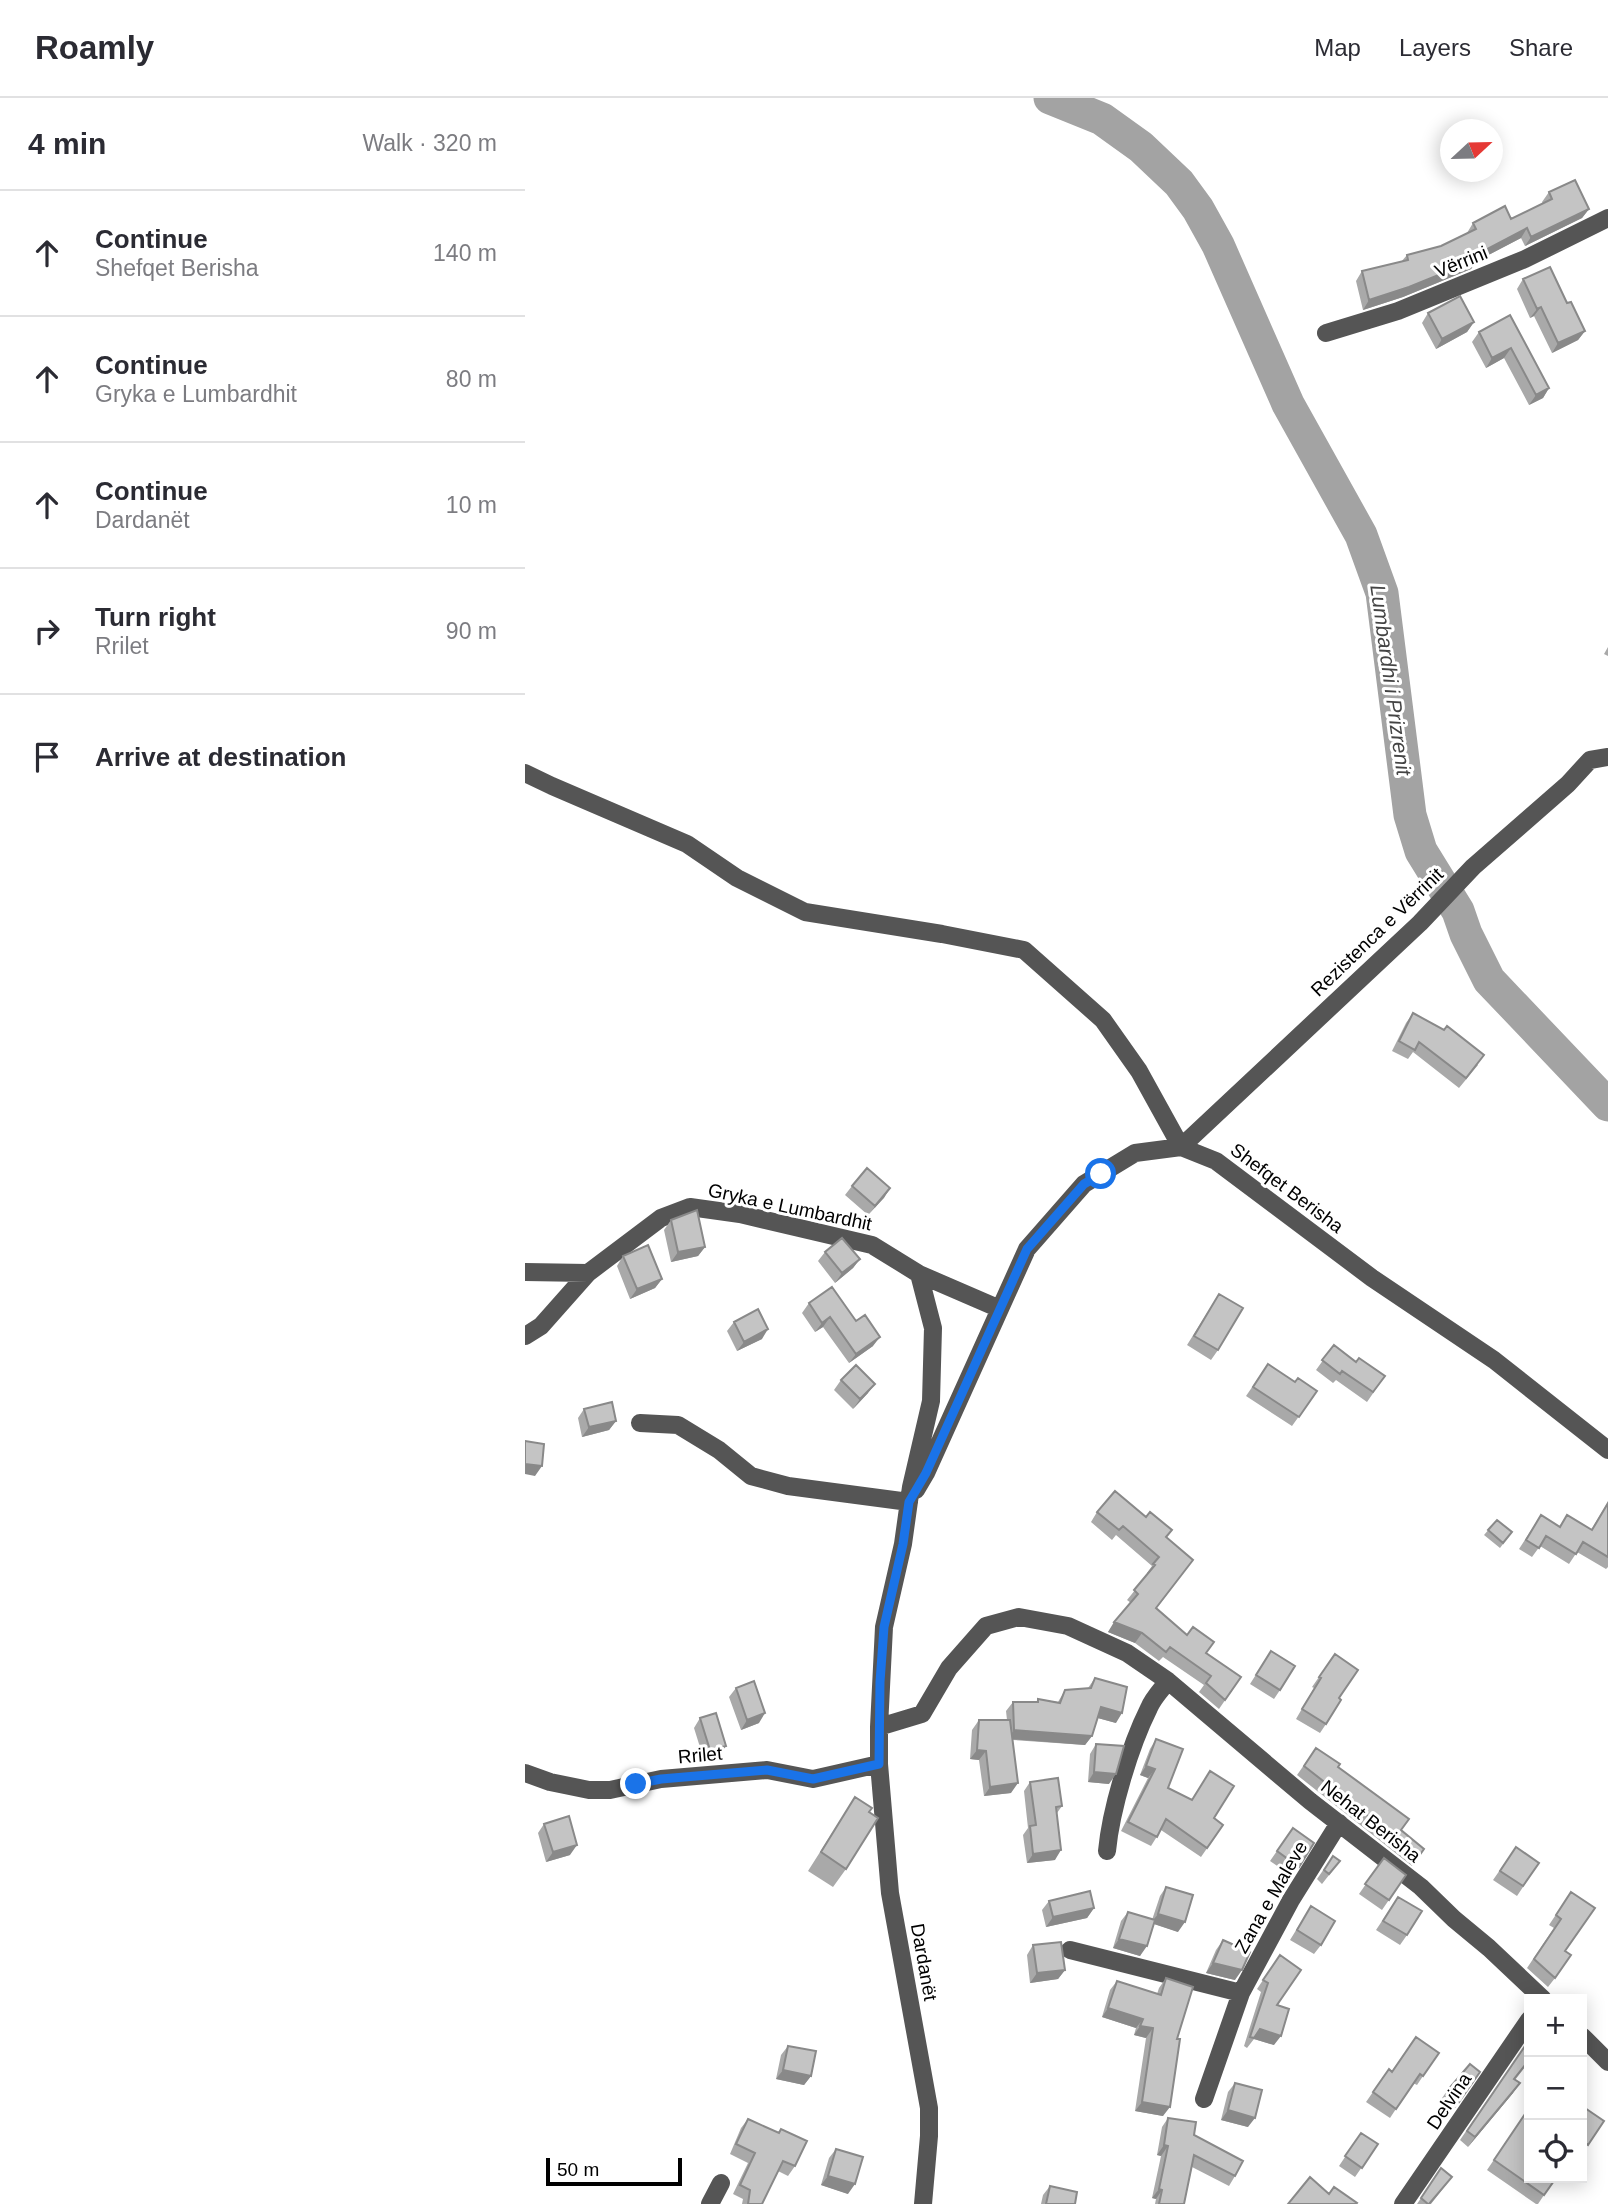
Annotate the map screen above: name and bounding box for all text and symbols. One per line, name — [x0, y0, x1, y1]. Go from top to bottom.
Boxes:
text: Roamly — [35, 29, 154, 66]
text: Map — [1314, 34, 1361, 61]
text: Layers — [1399, 34, 1471, 61]
text: Share — [1509, 34, 1573, 61]
north arrow — [1440, 119, 1503, 182]
text: 4 min — [28, 127, 106, 160]
text: Walk · 320 m — [362, 130, 497, 156]
text: Continue — [95, 224, 208, 254]
icon: ahead — [28, 234, 66, 272]
text: 140 m — [433, 240, 497, 266]
street label: Vërrini — [1432, 242, 1490, 282]
text: Shefqet Berisha — [95, 255, 259, 281]
text: Continue — [95, 350, 208, 380]
icon: ahead — [28, 360, 66, 398]
text: 80 m — [446, 366, 497, 392]
text: Gryka e Lumbardhit — [95, 381, 297, 407]
text: Continue — [95, 476, 208, 506]
icon: ahead — [28, 486, 66, 524]
text: 10 m — [446, 492, 497, 518]
text: Dardanët — [95, 507, 190, 533]
water label: Lumbardhi i Prizrenit — [1366, 583, 1416, 778]
text: Turn right — [95, 602, 216, 632]
icon: right — [28, 612, 66, 650]
text: 90 m — [446, 618, 497, 644]
text: Rrilet — [95, 633, 149, 659]
icon: arrive — [28, 738, 66, 776]
text: Arrive at destination — [95, 742, 346, 772]
street label: Rezistenca e Vërrinit — [1307, 863, 1448, 1000]
street label: Shefqet Berisha — [1227, 1139, 1348, 1237]
route start — [1085, 1158, 1116, 1189]
street label: Gryka e Lumbardhit — [706, 1179, 874, 1235]
street label: Rrilet — [677, 1743, 724, 1767]
route end — [620, 1768, 651, 1799]
street label: Nehat Berisha — [1317, 1776, 1425, 1867]
street label: Zana e Maleve — [1230, 1837, 1312, 1957]
street label: Dardanët — [907, 1922, 941, 2003]
map controls — [1524, 1994, 1587, 2183]
button: + — [1524, 1994, 1587, 2057]
button: − — [1524, 2057, 1587, 2120]
street label: Delvina — [1423, 2069, 1476, 2133]
button: locate — [1524, 2120, 1587, 2183]
scale bar — [546, 2155, 683, 2187]
text: 50 m — [557, 2159, 599, 2180]

